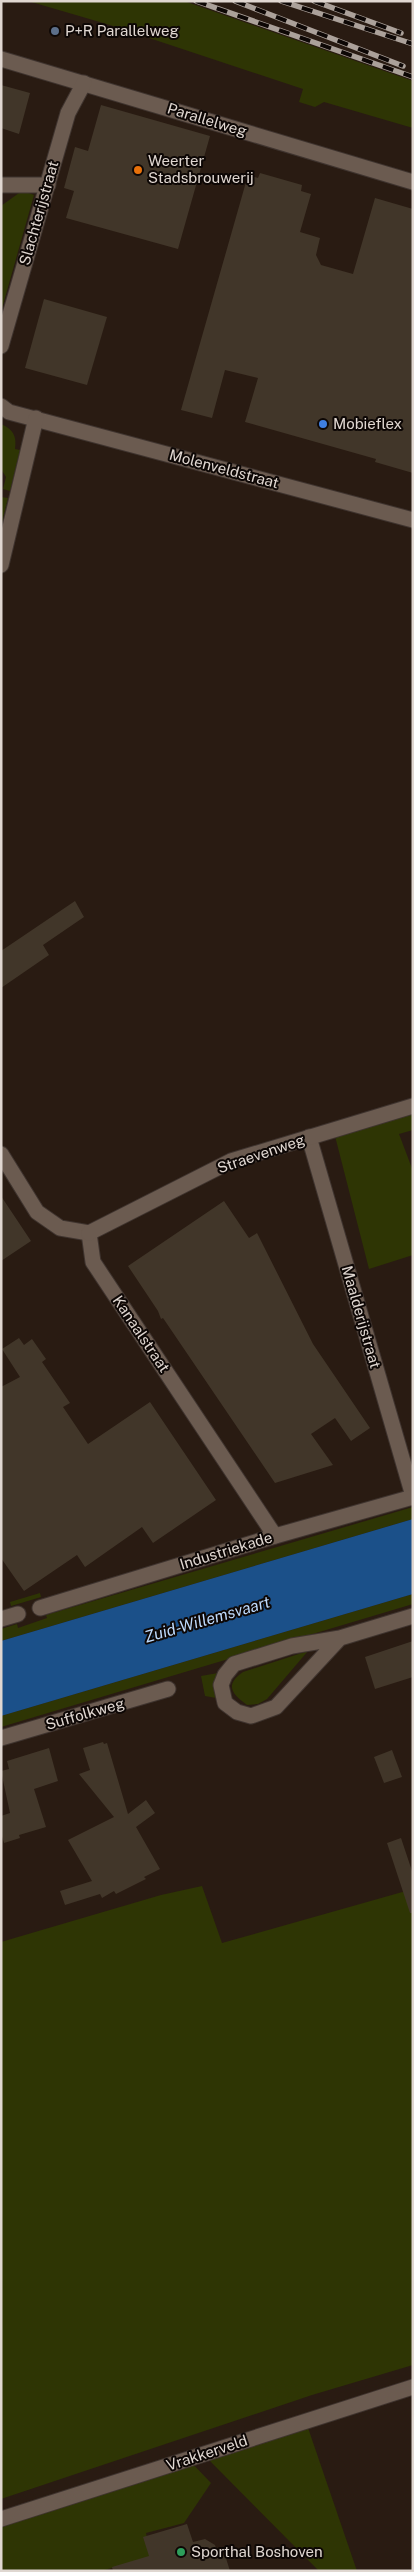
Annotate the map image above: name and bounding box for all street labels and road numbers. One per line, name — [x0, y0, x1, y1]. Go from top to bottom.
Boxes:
street label: Parallelweg — [165, 99, 249, 140]
street label: Slachterijstraat — [15, 159, 62, 267]
street label: Molenveldstraat — [168, 446, 281, 491]
street label: Straevenweg — [215, 1131, 307, 1176]
street label: Maalderijstraat — [339, 1264, 384, 1370]
street label: Kanaalstraat — [110, 1292, 173, 1375]
street label: Industriekade — [178, 1528, 274, 1573]
street label: Suffolkweg — [44, 1694, 126, 1733]
street label: Vrakkerveld — [164, 2431, 249, 2474]

